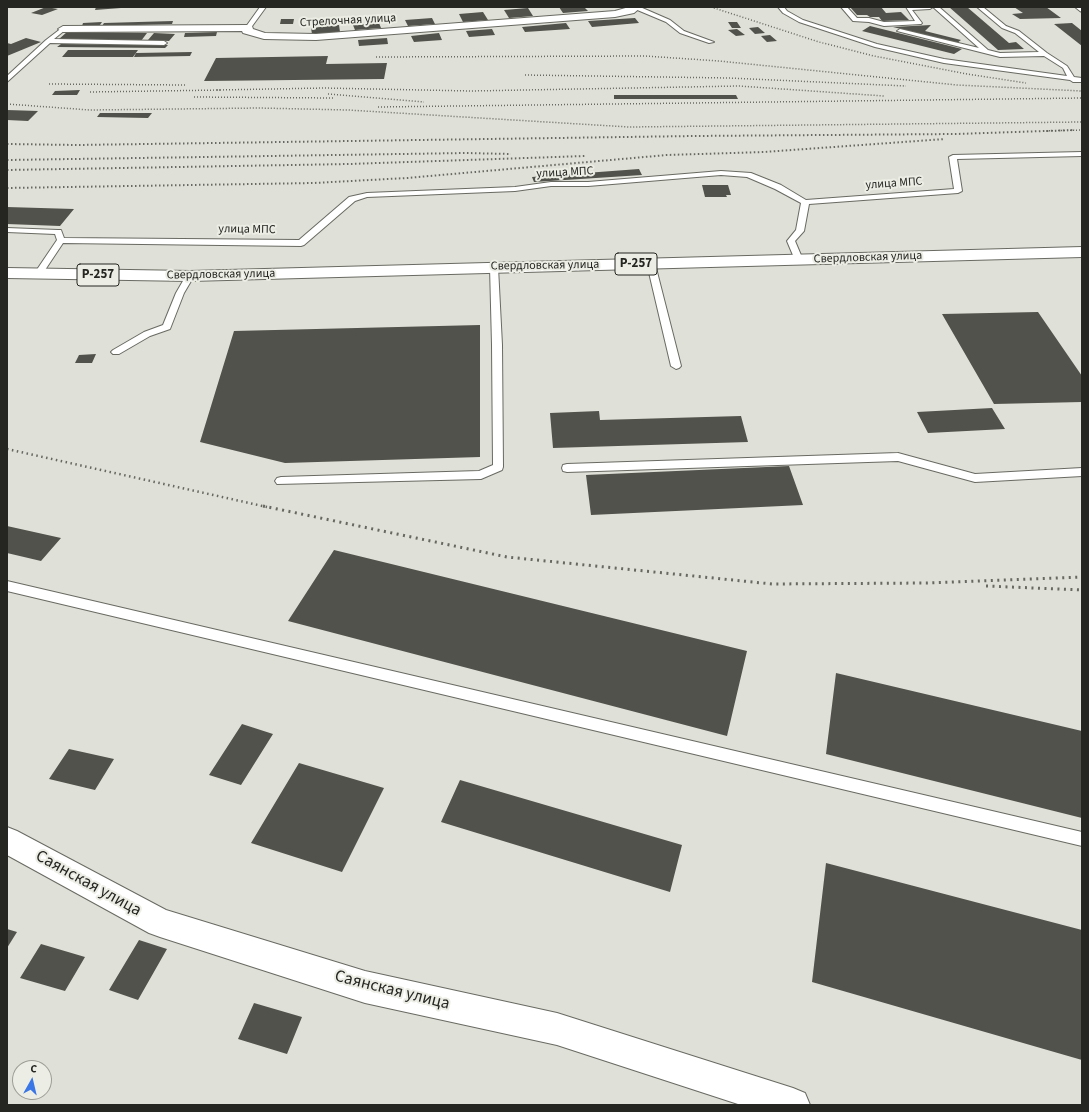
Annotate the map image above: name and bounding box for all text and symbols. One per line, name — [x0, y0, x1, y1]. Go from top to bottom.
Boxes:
street label: Стрелочная улица — [299, 11, 397, 31]
street label: улица МПС — [536, 164, 594, 182]
street label: улица МПС — [865, 175, 923, 193]
street label: улица МПС — [218, 222, 276, 238]
street label: Свердловская улица — [814, 249, 922, 267]
road number: Р-257 — [615, 253, 657, 275]
street label: Свердловская улица — [491, 258, 599, 274]
road number: Р-257 — [77, 264, 119, 286]
street label: Свердловская улица — [167, 267, 275, 283]
street label: Саянская улица — [32, 847, 144, 921]
street label: Саянская улица — [332, 967, 452, 1015]
north arrow — [12, 1060, 52, 1100]
text: С — [29, 1061, 38, 1076]

